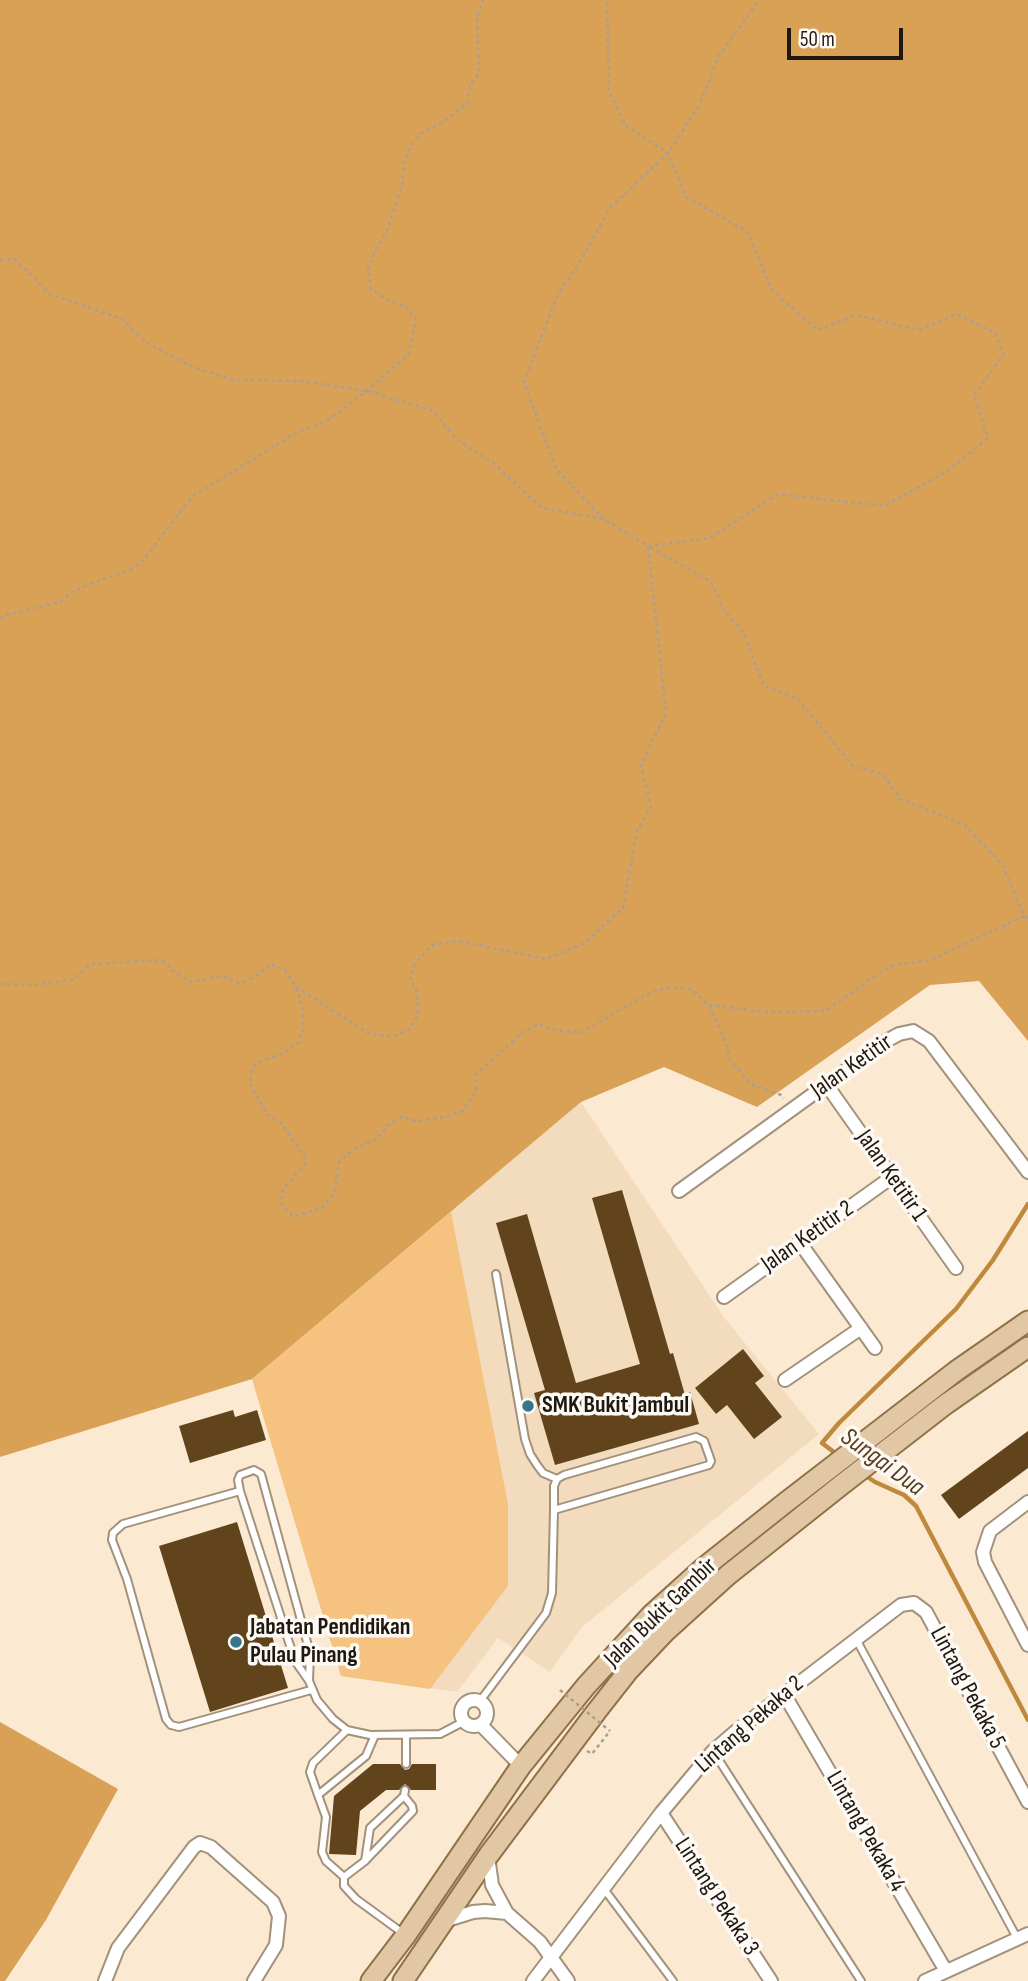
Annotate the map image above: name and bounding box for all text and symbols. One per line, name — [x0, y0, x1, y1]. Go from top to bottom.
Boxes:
scale bar — [790, 14, 906, 58]
text: 50 m — [800, 27, 835, 52]
street label: Jalan Ketitir — [806, 1029, 898, 1105]
street label: Jalan Ketitir 1 — [849, 1125, 933, 1227]
street label: Jalan Ketitir 2 — [756, 1195, 860, 1279]
place label: SMK Bukit Jambul — [542, 1392, 689, 1420]
marker: SMK Bukit Jambul — [520, 1398, 536, 1414]
water label: Sungai Dua — [834, 1422, 930, 1504]
street label: Jalan Bukit Gambir — [599, 1552, 723, 1674]
place label: Jabatan Pendidikan Pulau Pinang — [250, 1614, 411, 1670]
street label: Lintang Pekaka 5 — [923, 1622, 1011, 1754]
marker: Jabatan Pendidikan Pulau Pinang — [228, 1634, 244, 1650]
street label: Lintang Pekaka 2 — [690, 1670, 810, 1780]
street label: Lintang Pekaka 4 — [819, 1767, 911, 1897]
street label: Lintang Pekaka 3 — [667, 1833, 765, 1961]

